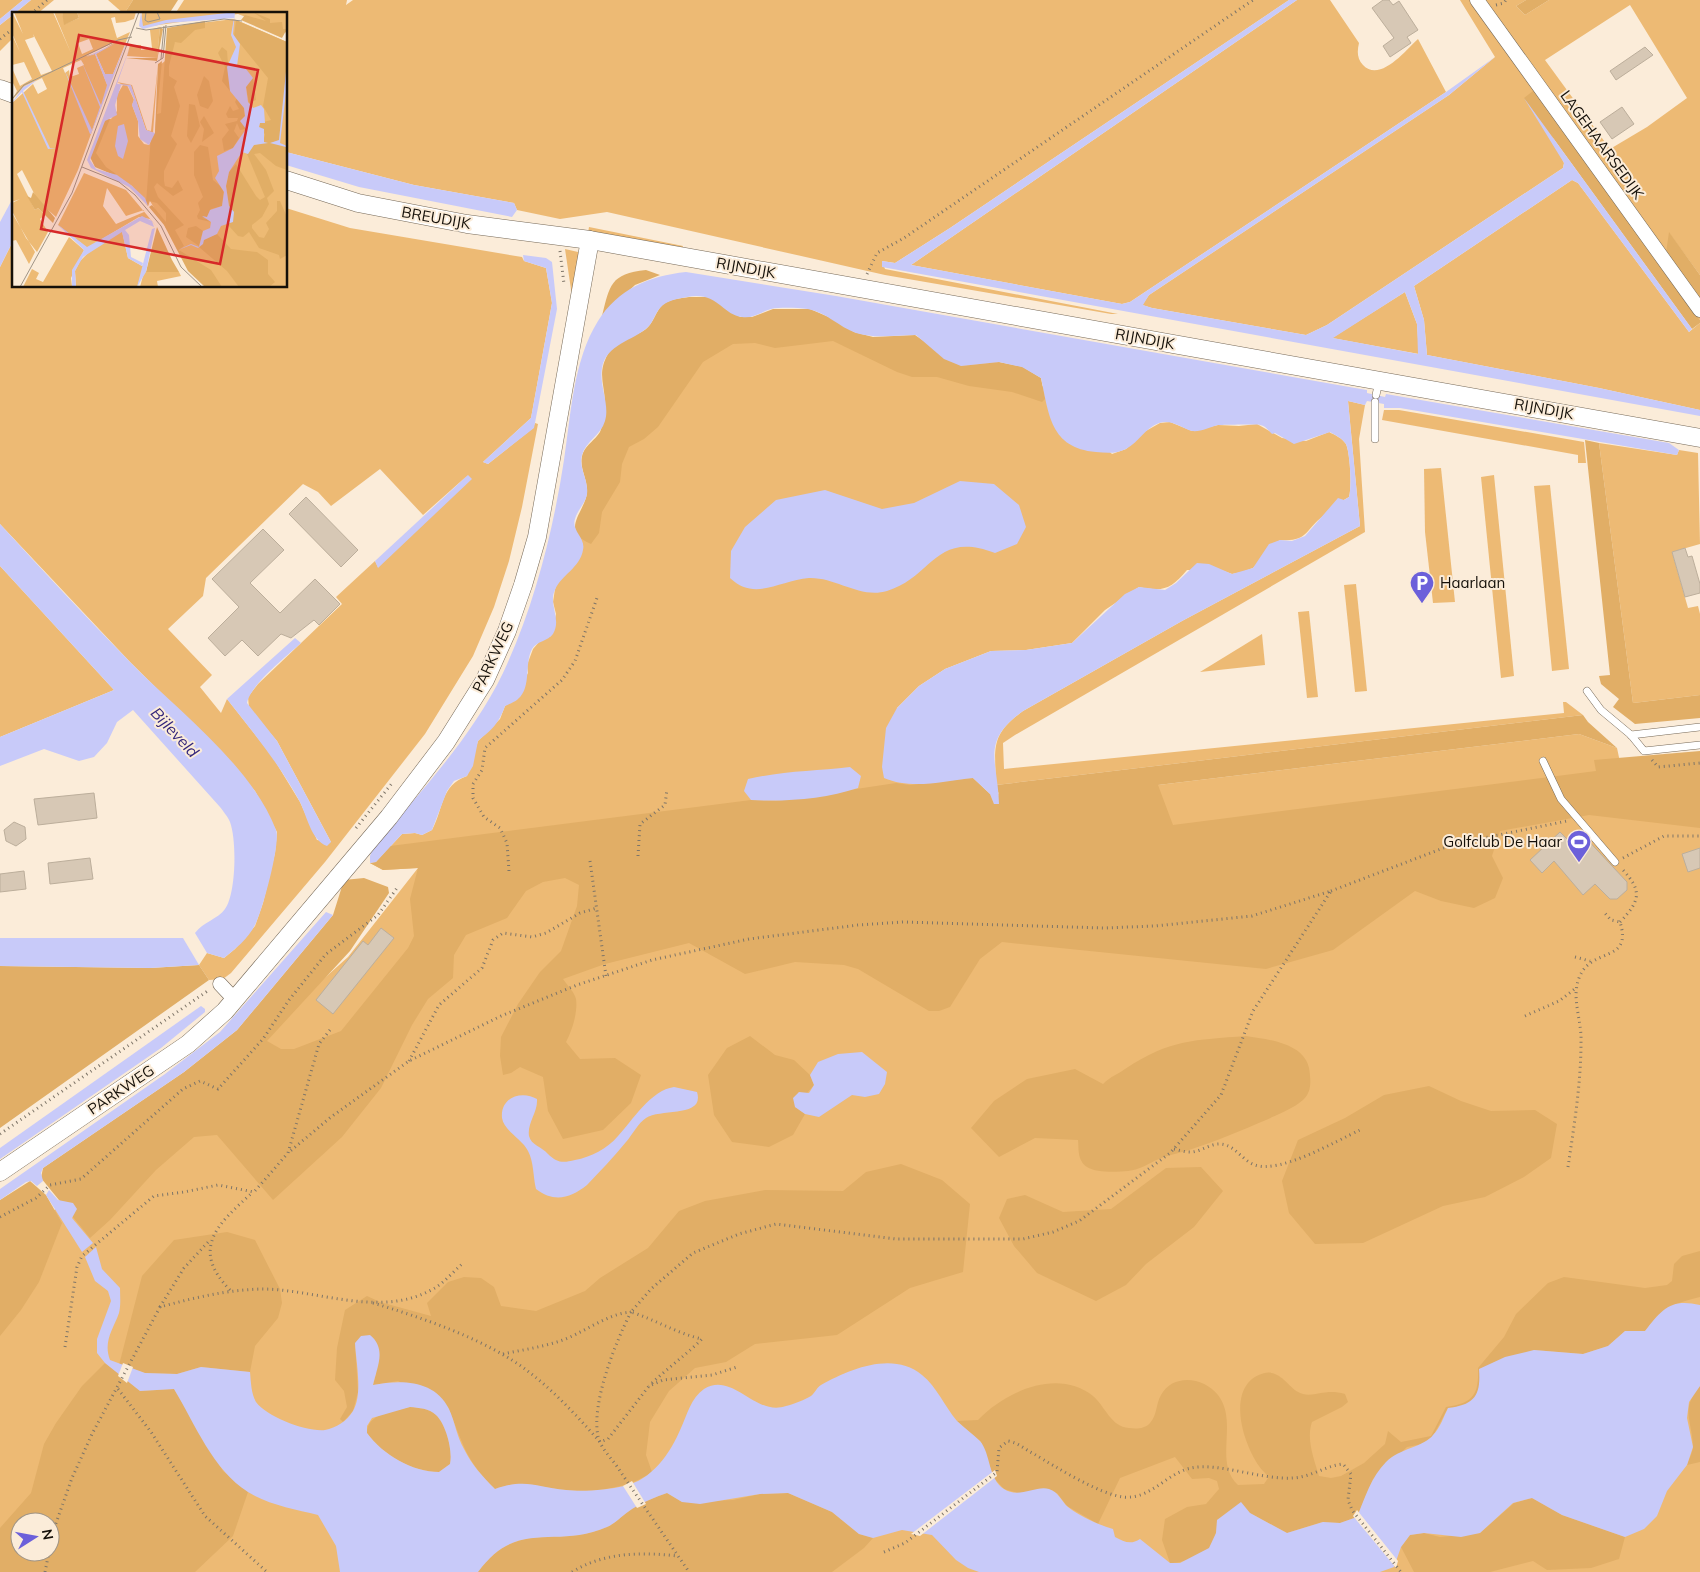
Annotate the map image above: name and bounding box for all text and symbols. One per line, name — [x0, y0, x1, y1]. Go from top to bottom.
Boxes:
inset map — [12, 12, 288, 288]
street label: LAGEHAARSEDIJK — [1556, 86, 1649, 203]
street label: BREUDIJK — [400, 202, 473, 233]
street label: RIJNDIJK — [715, 253, 778, 282]
street label: RIJNDIJK — [1114, 324, 1177, 353]
street label: RIJNDIJK — [1513, 394, 1576, 423]
parking icon: Haarlaan — [1409, 570, 1435, 604]
place label: Haarlaan — [1440, 573, 1505, 592]
street label: PARKWEG — [468, 618, 517, 695]
water label: Bijleveld — [147, 703, 204, 762]
sports icon: Golfclub De Haar — [1566, 829, 1592, 863]
place label: Golfclub De Haar — [1443, 832, 1563, 851]
street label: PARKWEG — [84, 1061, 157, 1119]
north arrow — [10, 1512, 60, 1562]
text: N — [38, 1528, 58, 1541]

